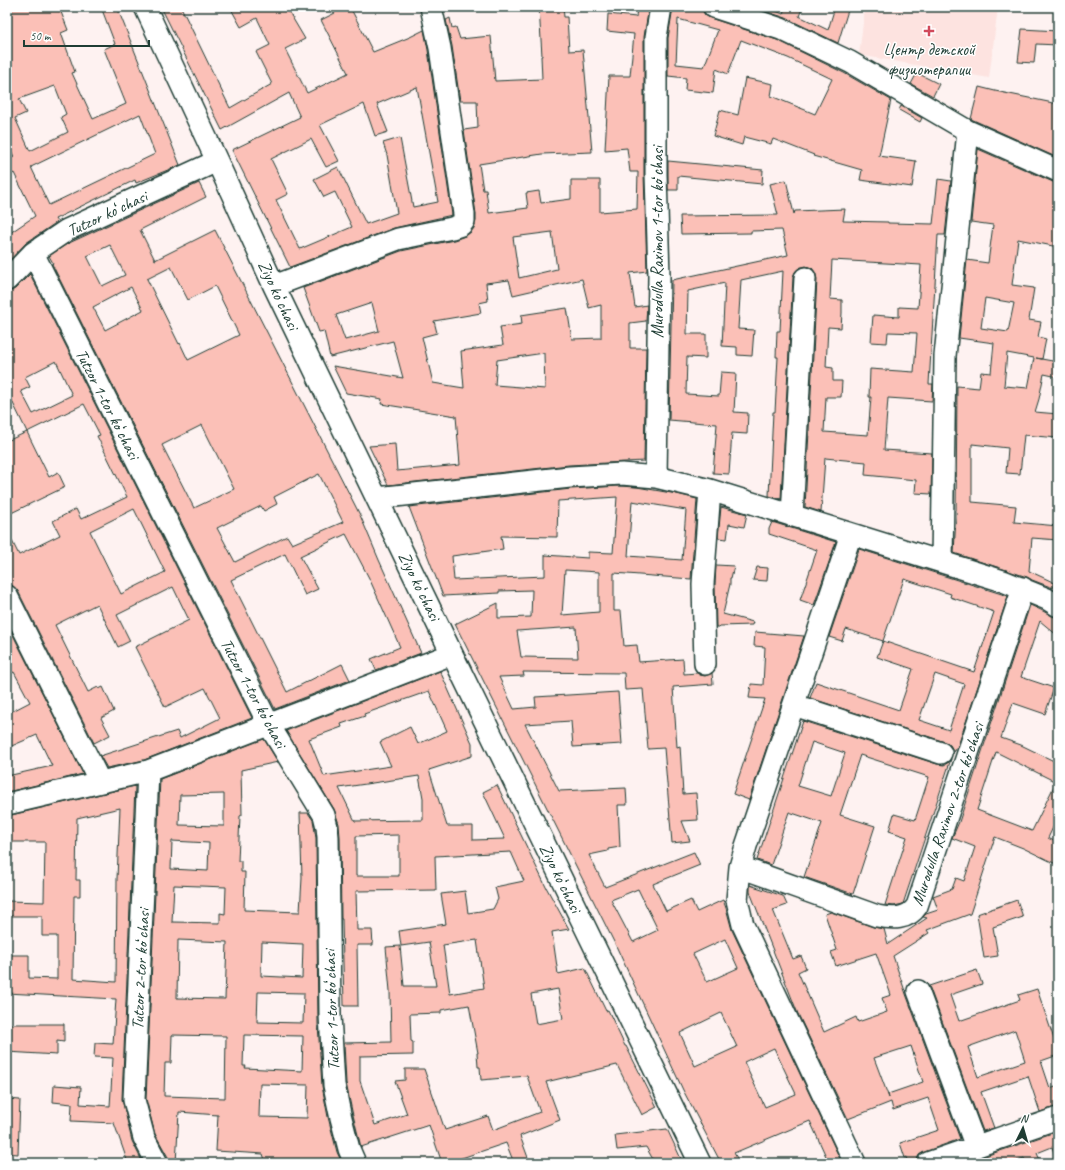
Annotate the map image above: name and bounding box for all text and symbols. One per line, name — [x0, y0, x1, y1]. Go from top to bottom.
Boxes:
scale bar — [24, 22, 149, 48]
marker: Центр детской физиотерапии — [923, 25, 935, 37]
text: 50 m — [30, 28, 52, 44]
place label: Центр детской физиотерапии — [883, 39, 976, 81]
street label: Murodulla Raximov 1-tor koʻchasi — [647, 144, 668, 338]
street label: Tutzor koʻchasi — [64, 185, 152, 241]
street label: Ziyo koʻchasi — [253, 257, 304, 335]
street label: Tutzor 1-tor koʻchasi — [71, 346, 145, 464]
street label: Ziyo koʻchasi — [394, 548, 446, 626]
street label: Tutzor 1-tor koʻchasi — [216, 635, 292, 753]
street label: Murodulla Raximov 2-tor koʻchasi — [906, 718, 989, 908]
street label: Ziyo koʻchasi — [535, 840, 587, 918]
street label: Tutzor 2-tor koʻchasi — [127, 906, 154, 1030]
street label: Tutzor 1-tor koʻchasi — [319, 947, 344, 1071]
north arrow — [1003, 1108, 1043, 1148]
text: N — [1020, 1111, 1030, 1125]

